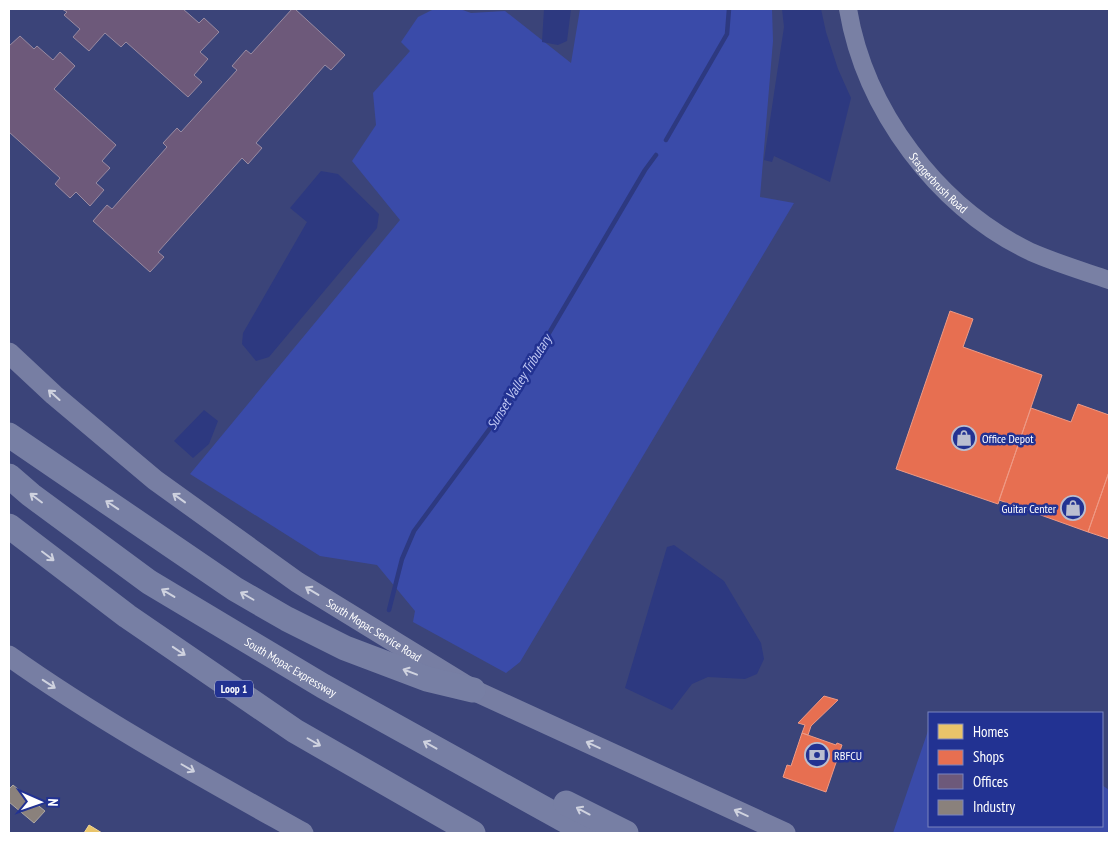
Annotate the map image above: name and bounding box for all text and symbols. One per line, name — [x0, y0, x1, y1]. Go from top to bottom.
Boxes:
street label: Staggerbrush Road — [906, 149, 971, 216]
water label: Sunset Valley Tributary — [483, 330, 556, 433]
one-way arrow — [47, 389, 60, 401]
shop icon: Office Depot — [951, 425, 977, 451]
place label: Office Depot — [982, 431, 1034, 446]
one-way arrow — [30, 493, 43, 504]
one-way arrow — [172, 493, 186, 503]
shop icon: Guitar Center — [1060, 495, 1086, 521]
one-way arrow — [105, 500, 119, 510]
place label: Guitar Center — [1002, 501, 1057, 516]
one-way arrow — [41, 550, 54, 561]
one-way arrow — [306, 586, 320, 596]
one-way arrow — [161, 588, 175, 598]
one-way arrow — [239, 591, 254, 601]
street label: South Mopac Service Road — [324, 595, 425, 664]
street label: South Mopac Expressway — [242, 634, 340, 700]
one-way arrow — [172, 646, 186, 656]
one-way arrow — [402, 667, 418, 676]
one-way arrow — [41, 679, 55, 689]
road number: Loop 1 — [215, 681, 253, 698]
legend — [928, 712, 1103, 827]
text: Homes — [973, 722, 1009, 741]
one-way arrow — [306, 737, 321, 747]
one-way arrow — [422, 740, 437, 750]
one-way arrow — [586, 740, 601, 749]
bank icon: RBFCU — [804, 742, 830, 768]
text: Shops — [973, 747, 1004, 766]
place label: RBFCU — [834, 748, 862, 763]
one-way arrow — [180, 763, 194, 773]
text: Offices — [973, 772, 1008, 791]
north arrow — [15, 777, 65, 827]
text: Industry — [973, 797, 1015, 816]
text: N — [44, 798, 62, 807]
one-way arrow — [576, 806, 591, 815]
one-way arrow — [734, 808, 749, 817]

